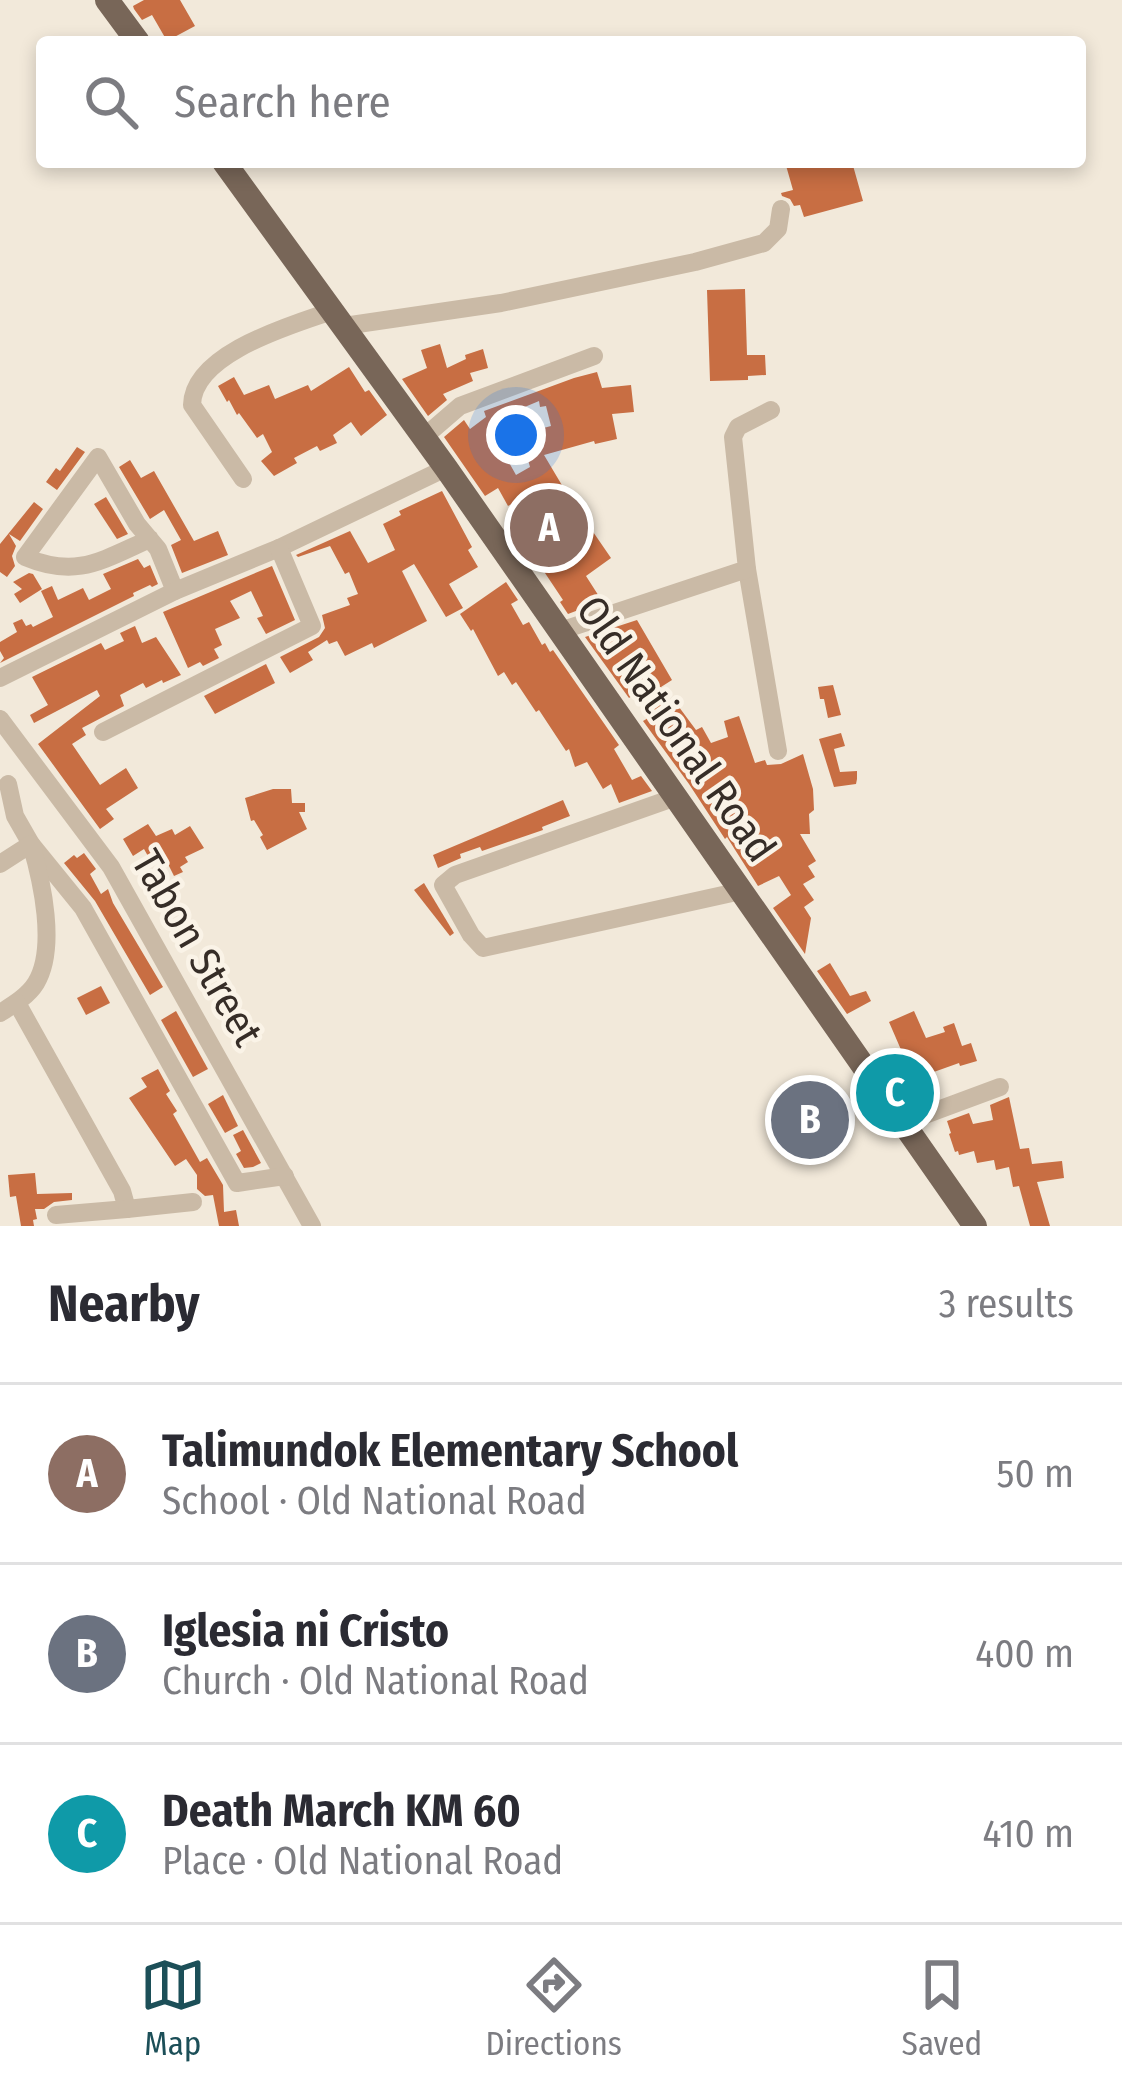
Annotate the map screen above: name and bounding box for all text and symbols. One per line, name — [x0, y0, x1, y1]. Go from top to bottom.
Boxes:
search box — [36, 36, 1086, 168]
icon: search — [78, 69, 144, 135]
text: Search here — [174, 75, 391, 129]
your location — [486, 405, 546, 465]
pin: A — [510, 483, 588, 573]
street label: Old National Road — [566, 587, 786, 871]
street label: Tabon Street — [121, 841, 273, 1055]
pin: C — [856, 1048, 934, 1138]
pin: B — [771, 1075, 849, 1165]
text: Nearby — [48, 1273, 200, 1335]
text: 3 results — [939, 1281, 1074, 1327]
text: Talimundok Elementary School — [162, 1424, 738, 1478]
text: A — [76, 1451, 98, 1497]
text: 50 m — [997, 1451, 1074, 1497]
text: School · Old National Road — [162, 1478, 587, 1524]
text: Iglesia ni Cristo — [162, 1604, 449, 1658]
text: B — [76, 1631, 98, 1677]
text: 400 m — [975, 1631, 1074, 1677]
text: Church · Old National Road — [162, 1658, 589, 1704]
text: Death March KM 60 — [162, 1784, 521, 1838]
text: C — [77, 1811, 97, 1857]
text: 410 m — [983, 1811, 1074, 1857]
text: Place · Old National Road — [162, 1838, 563, 1884]
tab: Map — [140, 1952, 206, 2064]
tab: Directions — [485, 1952, 622, 2064]
tab: Saved — [902, 1952, 982, 2064]

